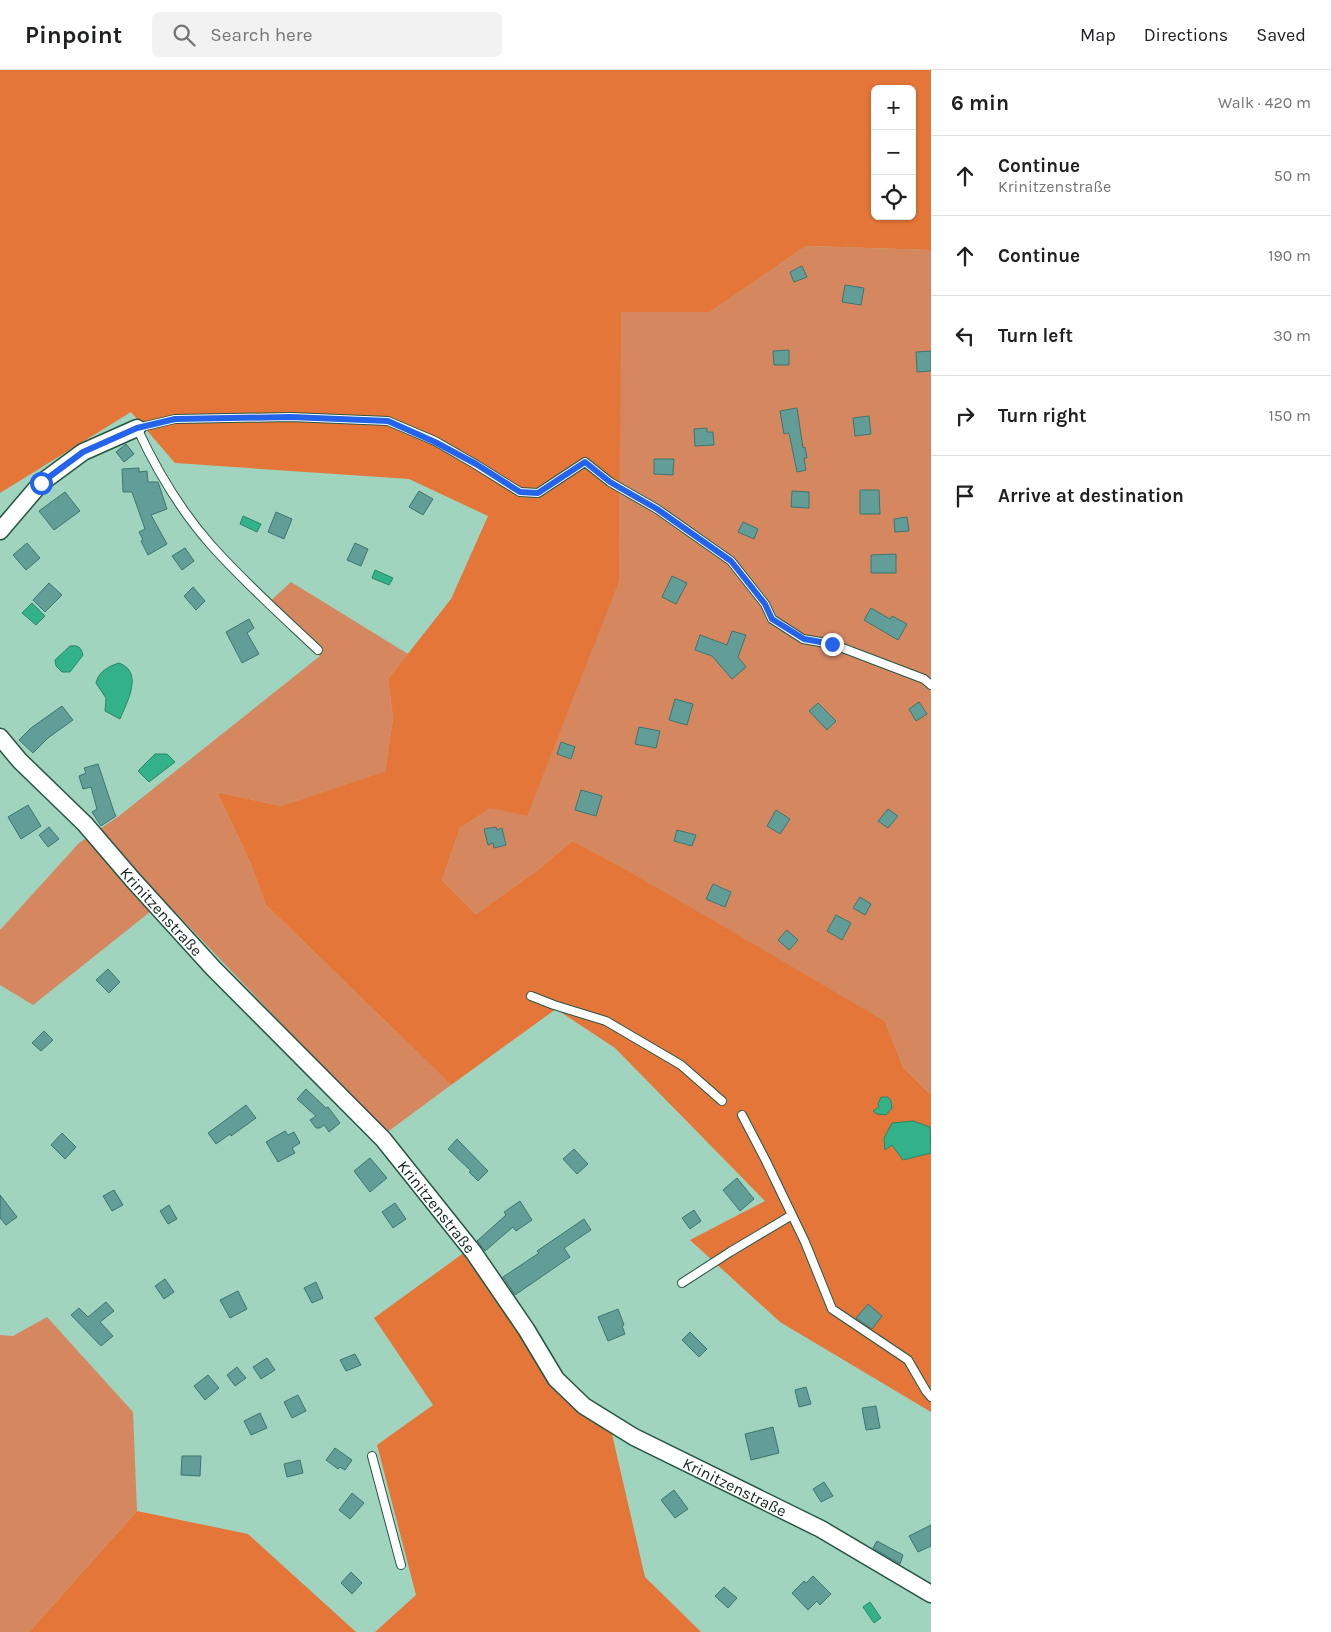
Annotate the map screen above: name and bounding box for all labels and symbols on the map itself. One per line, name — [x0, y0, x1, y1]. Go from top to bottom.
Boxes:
route start — [30, 472, 53, 495]
route end — [821, 633, 844, 656]
street label: Krinitzenstraße — [116, 863, 206, 960]
street label: Krinitzenstraße — [394, 1157, 479, 1257]
street label: Krinitzenstraße — [680, 1454, 790, 1521]

